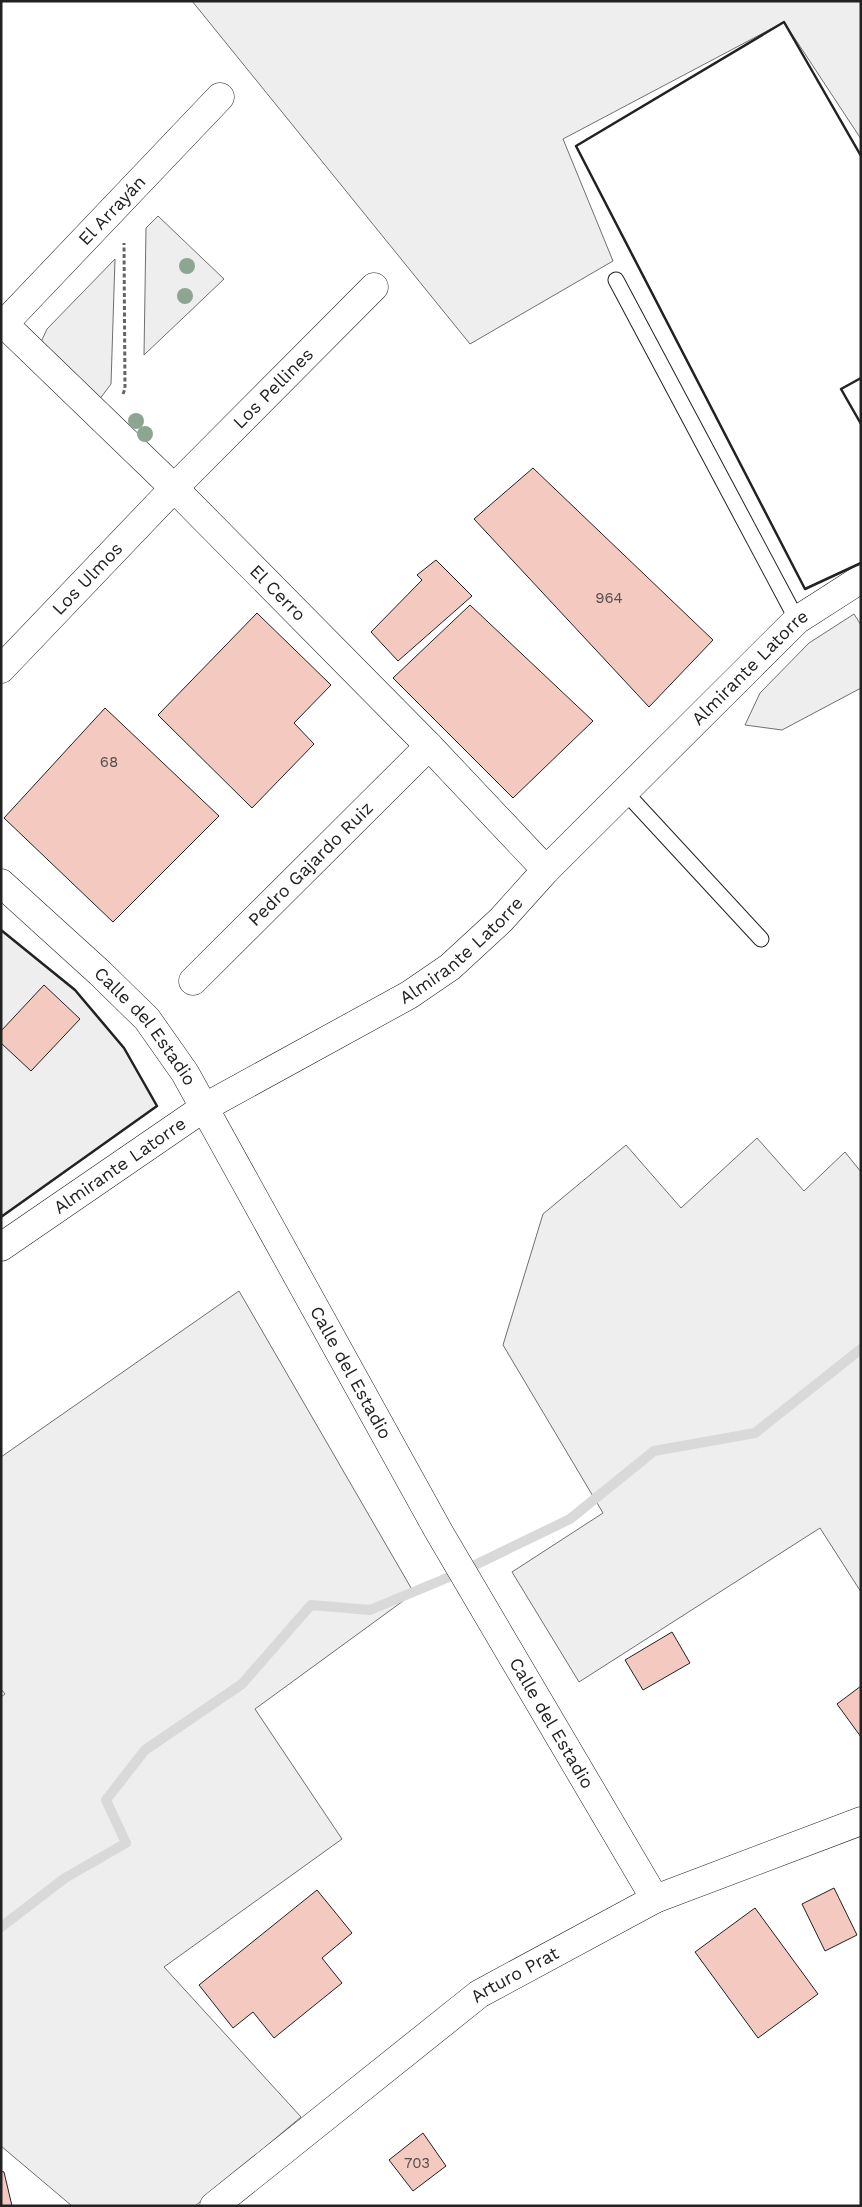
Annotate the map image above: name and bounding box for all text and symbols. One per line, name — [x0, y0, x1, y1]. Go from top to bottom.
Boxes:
street label: El Arrayán — [74, 171, 150, 249]
street label: Los Pellines — [228, 343, 317, 433]
street label: Los Ulmos — [47, 538, 127, 619]
street label: El Cerro — [246, 560, 310, 625]
house number: 964 — [595, 589, 623, 607]
street label: Almirante Latorre — [687, 605, 812, 729]
house number: 68 — [100, 753, 118, 771]
street label: Pedro Gajardo Ruiz — [244, 797, 377, 930]
street label: Almirante Latorre — [396, 892, 527, 1008]
street label: Calle del Estadio — [90, 962, 201, 1089]
street label: Almirante Latorre — [49, 1112, 190, 1218]
street label: Calle del Estadio — [306, 1302, 396, 1442]
street label: Calle del Estadio — [505, 1654, 599, 1792]
street label: Arturo Prat — [466, 1942, 563, 2007]
house number: 703 — [404, 2154, 430, 2172]

